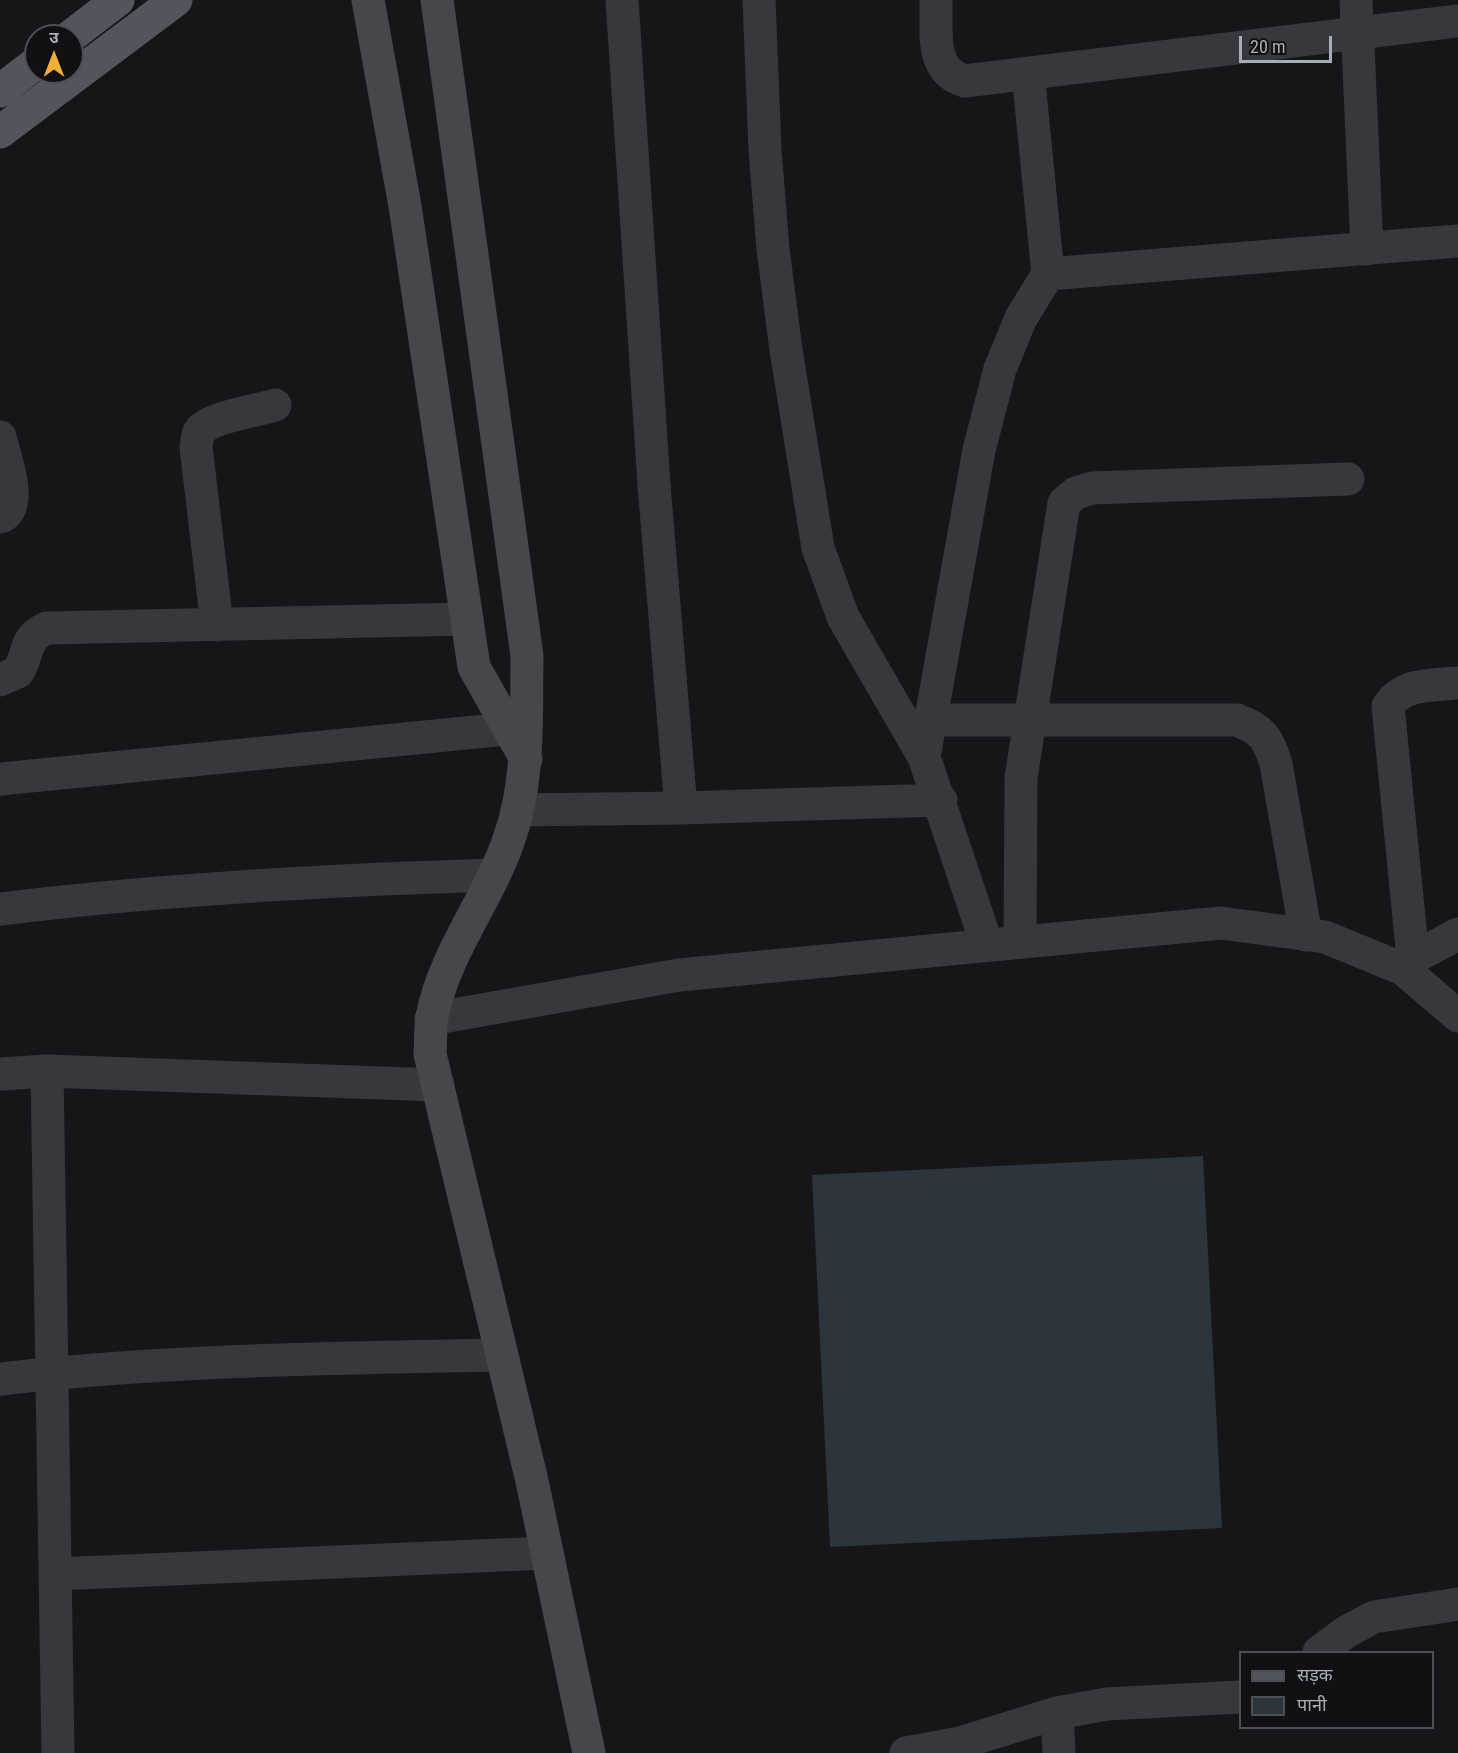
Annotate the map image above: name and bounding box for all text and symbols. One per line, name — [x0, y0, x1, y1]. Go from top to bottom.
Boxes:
north arrow — [24, 24, 84, 84]
scale bar — [1242, 24, 1335, 62]
text: उ — [49, 28, 59, 47]
text: 20 m — [1250, 36, 1285, 57]
legend — [1239, 1651, 1434, 1729]
text: सड़क — [1297, 1664, 1333, 1685]
text: पानी — [1297, 1694, 1327, 1715]

